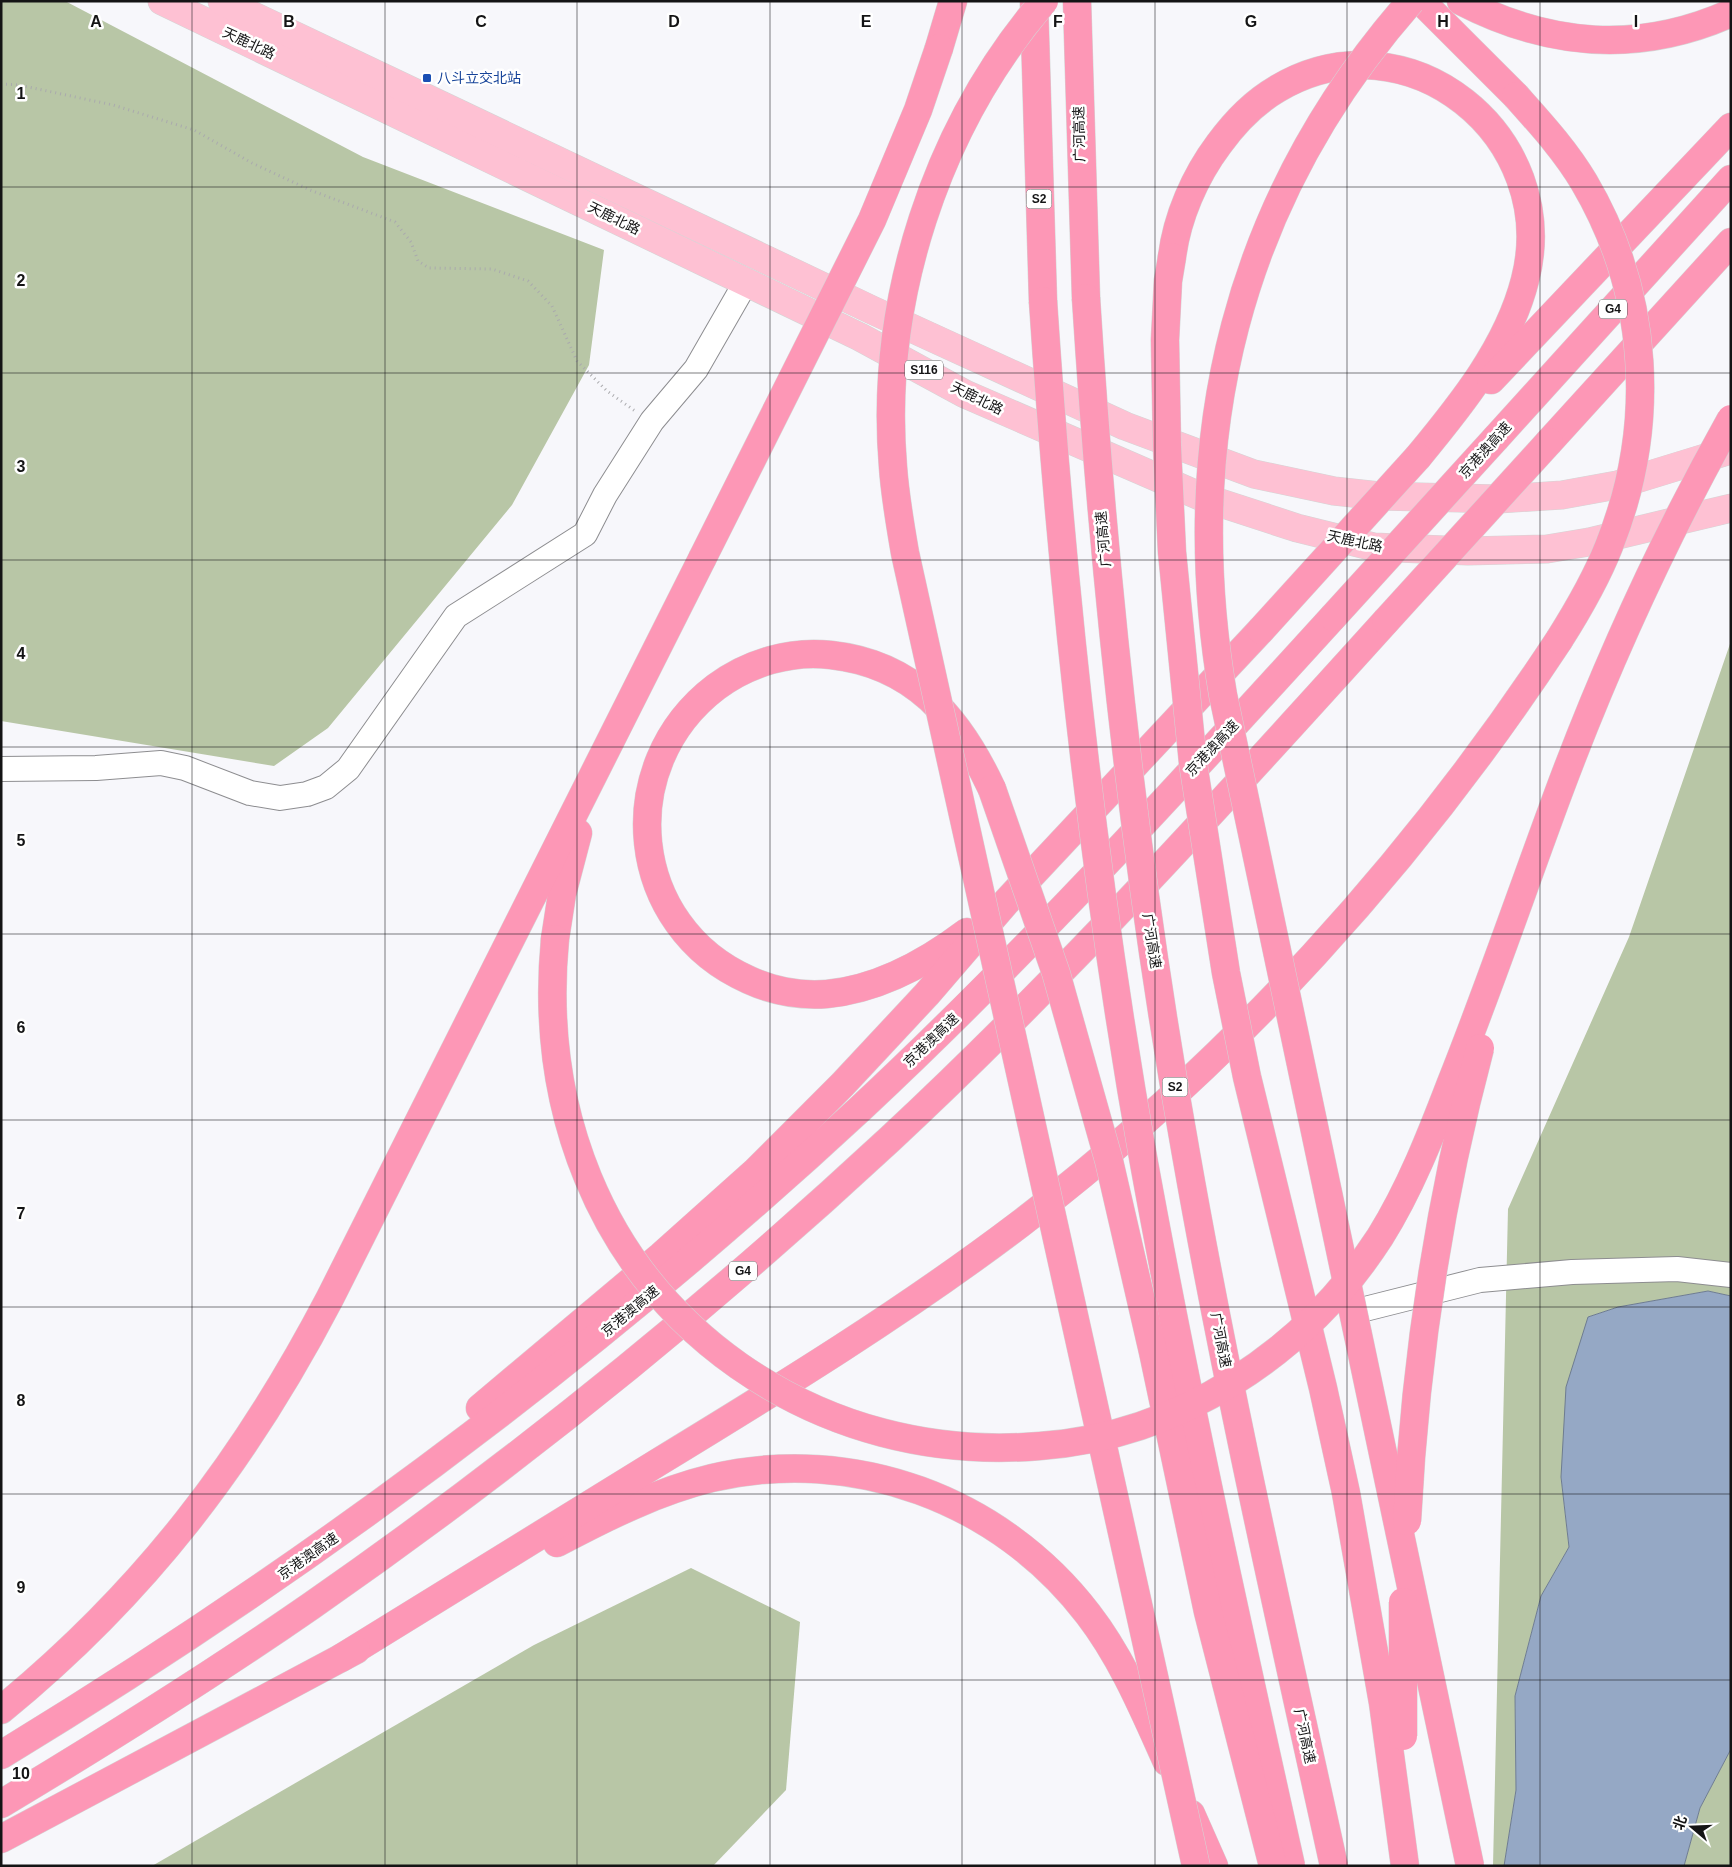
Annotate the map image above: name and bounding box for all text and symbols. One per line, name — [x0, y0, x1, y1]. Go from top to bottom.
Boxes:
text: A — [90, 13, 102, 30]
text: B — [283, 13, 295, 30]
text: C — [475, 13, 487, 30]
text: D — [668, 13, 680, 30]
text: E — [861, 13, 872, 30]
text: F — [1053, 13, 1063, 30]
text: G — [1245, 13, 1257, 30]
text: H — [1437, 13, 1449, 30]
text: I — [1634, 13, 1638, 30]
street label: 天鹿北路 — [220, 24, 278, 62]
place label: 八斗立交北站 — [437, 70, 521, 86]
marker: 八斗立交北站 — [421, 72, 433, 84]
text: 1 — [17, 85, 26, 102]
street label: 广河高速 — [1071, 106, 1087, 162]
road number: S2 — [1026, 190, 1052, 208]
street label: 天鹿北路 — [585, 199, 643, 237]
text: 2 — [17, 272, 26, 289]
road number: G4 — [1599, 300, 1627, 318]
road number: S116 — [905, 360, 943, 380]
street label: 天鹿北路 — [948, 379, 1006, 417]
street label: 京港澳高速 — [1456, 419, 1514, 481]
text: 3 — [17, 458, 26, 475]
street label: 广河高速 — [1093, 510, 1113, 568]
street label: 天鹿北路 — [1326, 527, 1384, 555]
text: 4 — [17, 645, 26, 662]
street label: 京港澳高速 — [1182, 717, 1242, 779]
text: 5 — [17, 832, 26, 849]
street label: 广河高速 — [1140, 912, 1164, 970]
street label: 京港澳高速 — [900, 1010, 962, 1070]
text: 6 — [17, 1019, 26, 1036]
road number: S2 — [1162, 1078, 1188, 1096]
text: 7 — [17, 1205, 26, 1222]
road number: G4 — [729, 1262, 757, 1280]
street label: 京港澳高速 — [598, 1282, 662, 1340]
street label: 广河高速 — [1208, 1311, 1234, 1369]
text: 8 — [17, 1392, 26, 1409]
street label: 京港澳高速 — [275, 1529, 341, 1583]
text: 9 — [17, 1579, 26, 1596]
street label: 广河高速 — [1291, 1707, 1319, 1765]
text: 10 — [12, 1765, 30, 1782]
north arrow — [1667, 1802, 1717, 1852]
text: 北 — [1670, 1814, 1690, 1832]

